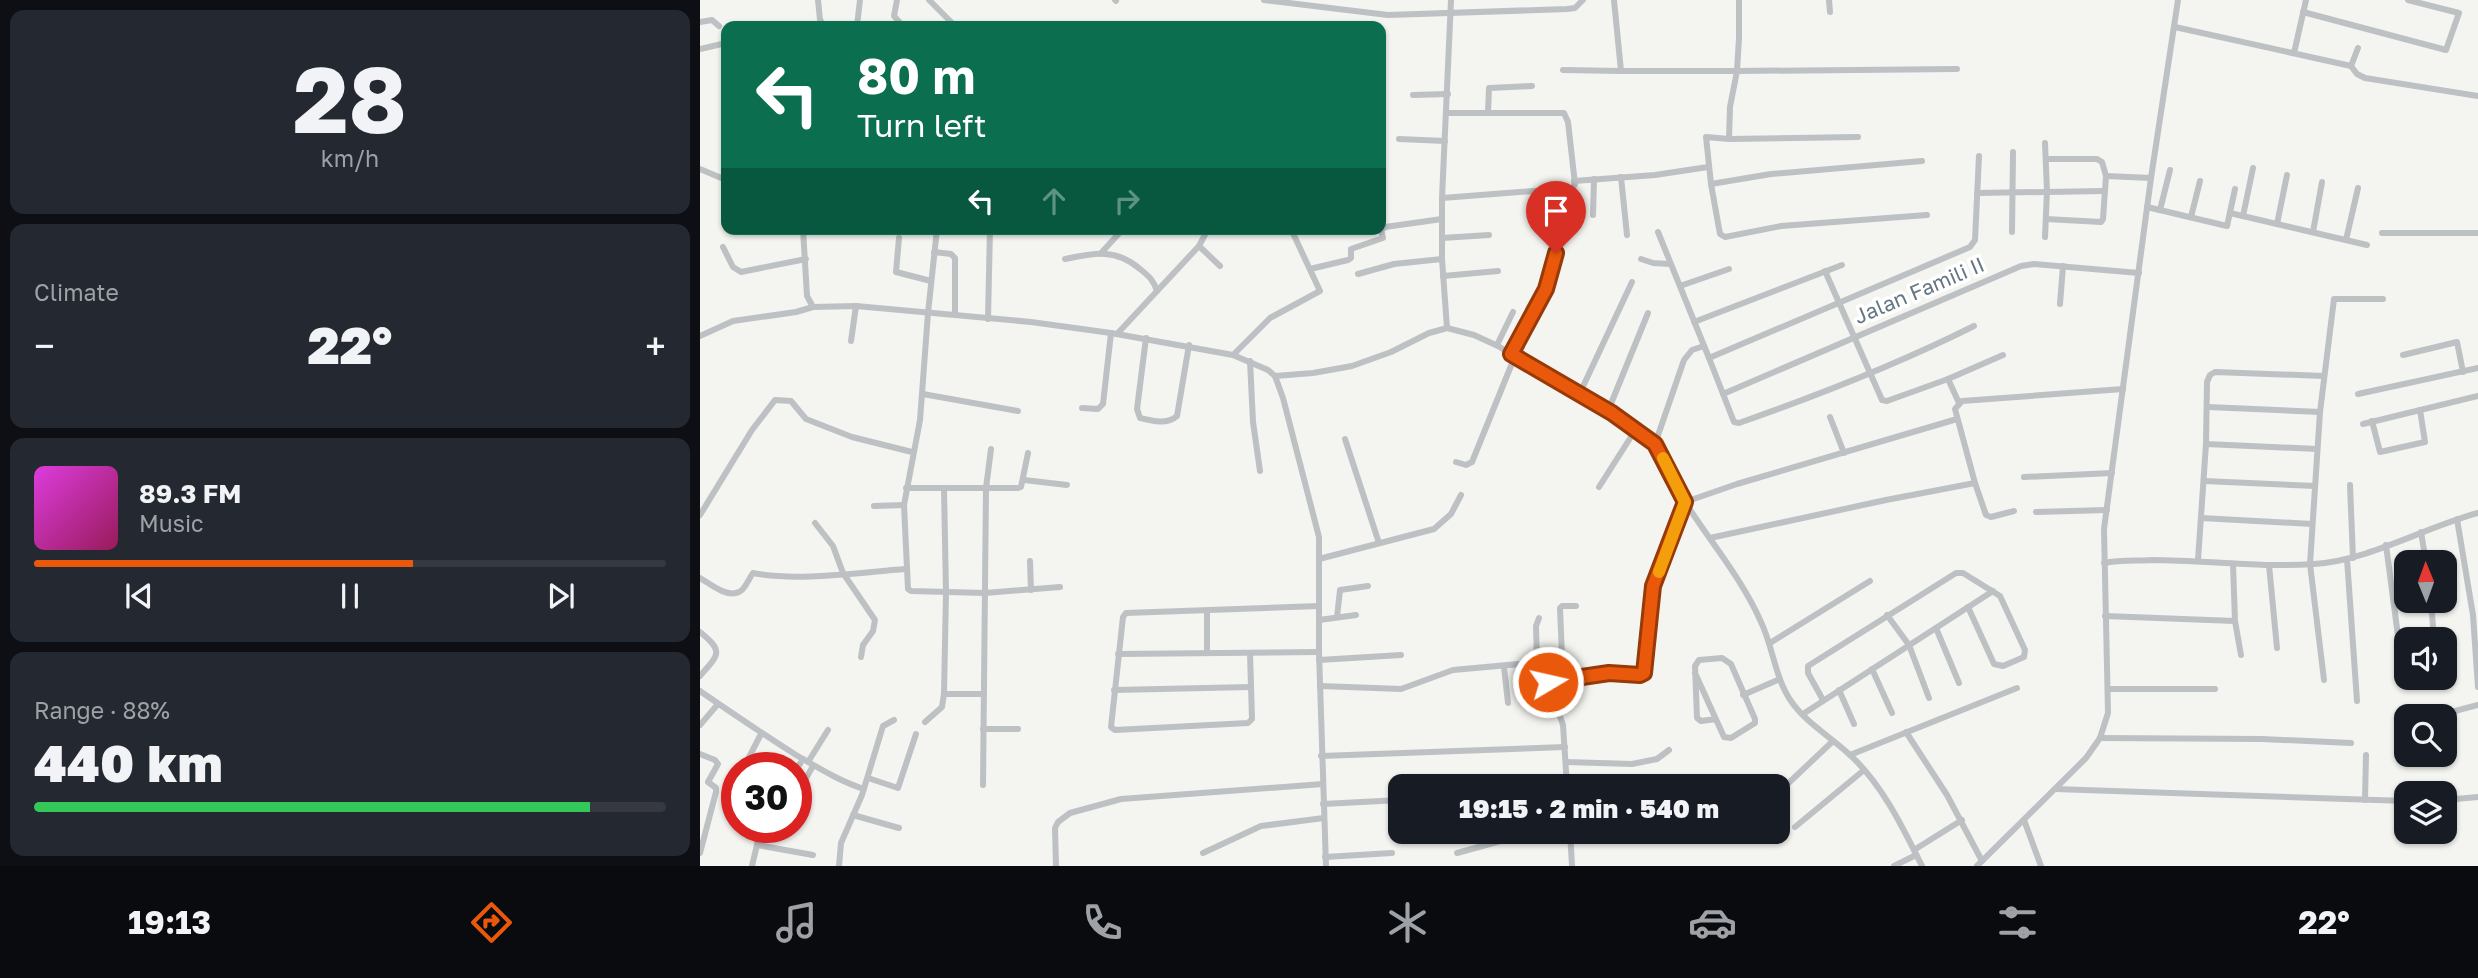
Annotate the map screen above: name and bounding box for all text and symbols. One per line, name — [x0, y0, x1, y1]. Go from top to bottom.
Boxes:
text: 28 — [293, 44, 407, 153]
text: 80 m — [857, 46, 975, 105]
icon: left — [742, 49, 833, 140]
text: Turn left — [857, 106, 986, 144]
text: km/h — [321, 144, 379, 172]
pin — [1526, 181, 1586, 253]
icon: left — [962, 182, 1000, 220]
icon: ahead — [1035, 182, 1073, 220]
icon: right — [1108, 182, 1146, 220]
icon: arrive — [1537, 192, 1575, 230]
street label: Jalan Famili II — [1850, 251, 1988, 329]
text: Climate — [34, 278, 119, 306]
text: 22° — [308, 313, 392, 375]
text: − — [34, 323, 55, 368]
text: + — [645, 323, 666, 368]
text: 89.3 FM — [139, 478, 241, 509]
text: Music — [139, 509, 204, 537]
north arrow — [2394, 550, 2457, 612]
map controls — [2394, 550, 2457, 844]
icon: previous — [120, 577, 158, 615]
icon: pause — [331, 577, 369, 615]
icon: next — [542, 577, 580, 615]
button: sound — [2394, 627, 2457, 690]
position arrow — [1511, 645, 1585, 719]
text: Range · 88% — [34, 696, 170, 724]
button: search — [2394, 704, 2457, 767]
text: 440 km — [34, 731, 223, 793]
speed limit sign: 30 — [721, 752, 812, 843]
button: layers — [2394, 781, 2457, 844]
text: 19:15 · 2 min · 540 m — [1459, 793, 1719, 824]
icon: directions — [467, 898, 516, 947]
icon: music — [772, 898, 821, 947]
icon: phone — [1078, 898, 1127, 947]
icon: climate — [1383, 898, 1432, 947]
icon: car — [1688, 898, 1737, 947]
icon: filters — [1993, 898, 2042, 947]
text: 19:13 — [128, 903, 211, 941]
text: 22° — [2298, 903, 2350, 941]

